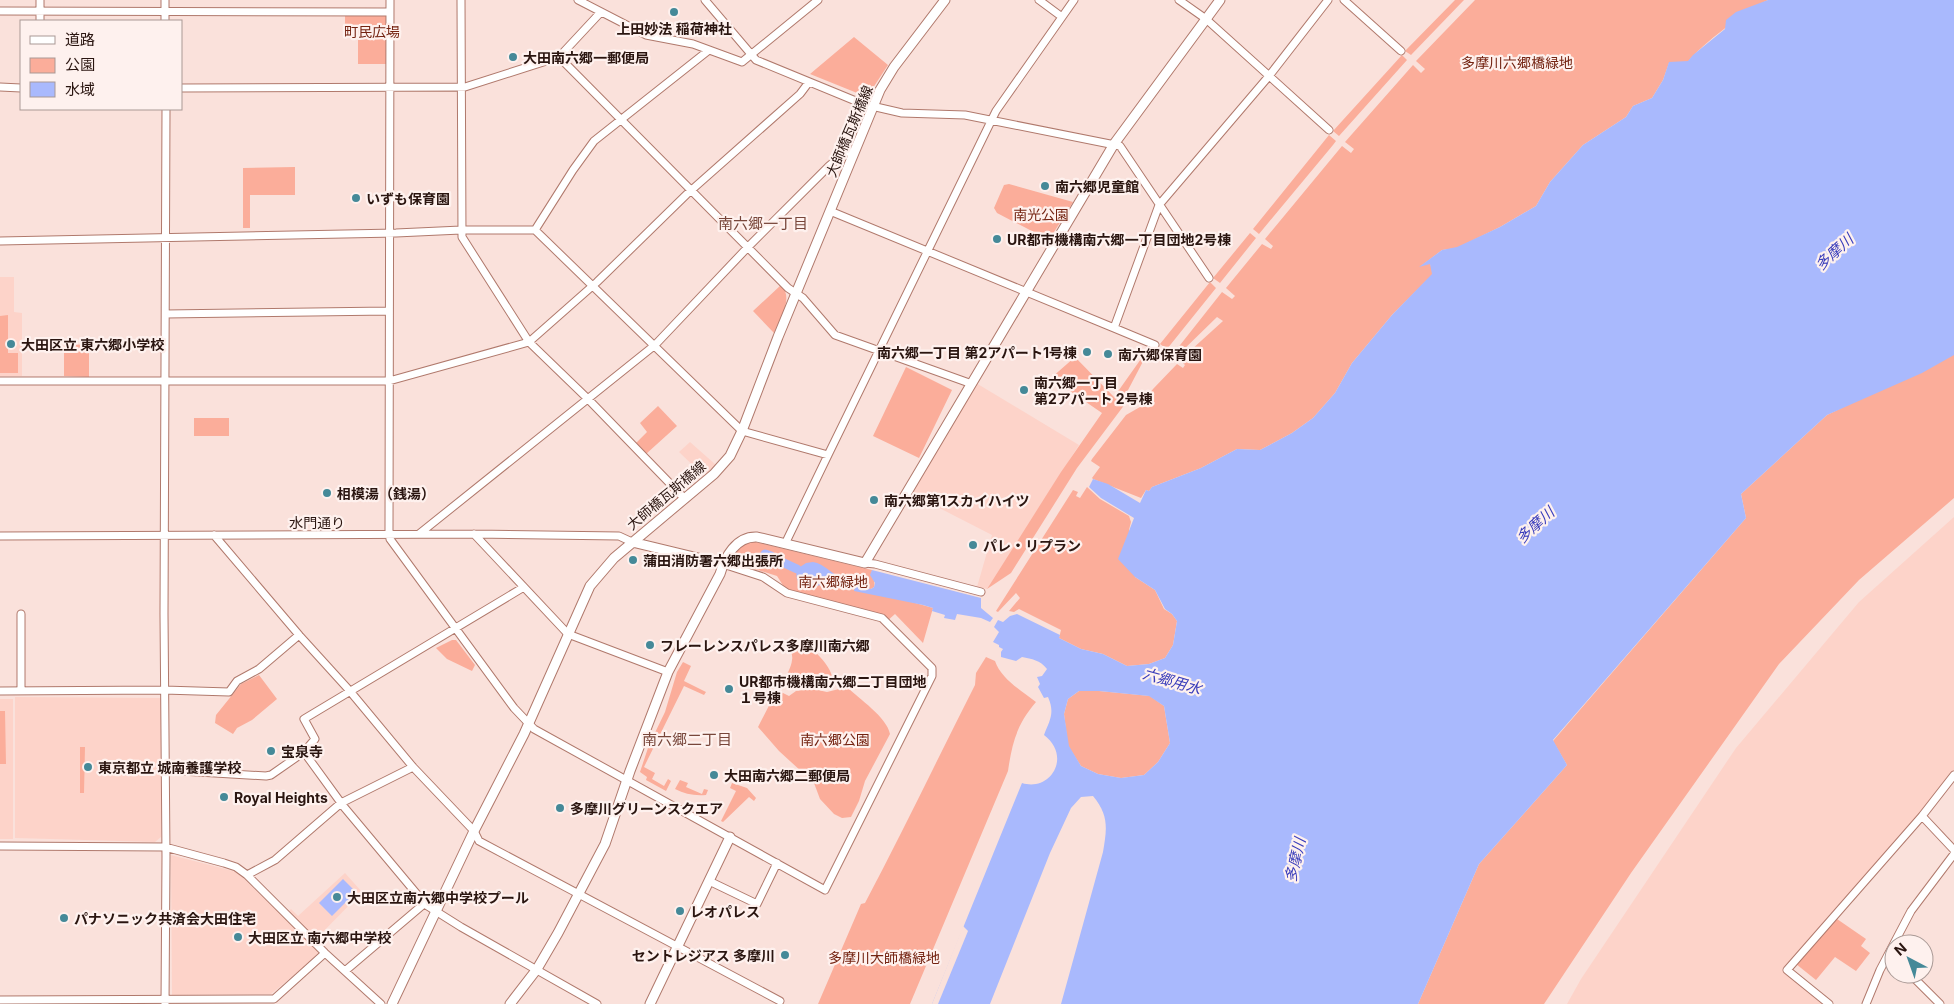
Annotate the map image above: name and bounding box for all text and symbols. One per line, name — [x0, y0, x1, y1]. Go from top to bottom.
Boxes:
marker: 上田妙法 稲荷神社 — [668, 6, 680, 18]
legend — [20, 20, 182, 110]
place label: 上田妙法 稲荷神社 — [616, 20, 732, 37]
park label: 町民広場 — [344, 23, 400, 40]
text: 道路 — [65, 30, 95, 49]
place label: 大田南六郷一郵便局 — [523, 49, 649, 66]
marker: 大田南六郷一郵便局 — [507, 51, 519, 63]
park label: 多摩川六郷橋緑地 — [1461, 54, 1573, 71]
text: 公園 — [65, 55, 95, 74]
text: 水域 — [65, 80, 95, 99]
street label: 大師橋瓦斯橋線 — [822, 83, 876, 179]
place label: 南六郷児童館 — [1055, 178, 1139, 195]
marker: 南六郷児童館 — [1039, 180, 1051, 192]
place label: いずも保育園 — [366, 190, 450, 207]
marker: いずも保育園 — [350, 192, 362, 204]
park label: 南光公園 — [1013, 206, 1069, 223]
district label: 南六郷一丁目 — [718, 214, 808, 233]
water label: 多摩川 — [1811, 229, 1859, 274]
place label: UR都市機構南六郷一丁目団地2号棟 — [1007, 231, 1231, 248]
marker: UR都市機構南六郷一丁目団地2号棟 — [991, 233, 1003, 245]
place label: 大田区立 東六郷小学校 — [21, 336, 164, 353]
marker: 大田区立 東六郷小学校 — [5, 338, 17, 350]
place label: 南六郷一丁目 第2アパート1号棟 — [877, 344, 1077, 361]
marker: 南六郷一丁目 第2アパート1号棟 — [1081, 346, 1093, 358]
place label: 南六郷保育園 — [1118, 346, 1202, 363]
marker: 南六郷保育園 — [1102, 348, 1114, 360]
place label: 南六郷一丁目 第2アパート 2号棟 — [1034, 374, 1153, 407]
marker: 南六郷一丁目 第2アパート 2号棟 — [1018, 384, 1030, 396]
street label: 大師橋瓦斯橋線 — [623, 457, 709, 533]
place label: 相模湯（銭湯） — [337, 485, 435, 502]
marker: 相模湯（銭湯） — [321, 487, 333, 499]
place label: 南六郷第1スカイハイツ — [884, 492, 1029, 509]
marker: 南六郷第1スカイハイツ — [868, 494, 880, 506]
water label: 多摩川 — [1512, 502, 1560, 547]
street label: 水門通り — [289, 514, 345, 531]
place label: パレ・リプラン — [983, 537, 1081, 554]
marker: パレ・リプラン — [967, 539, 979, 551]
place label: 蒲田消防署六郷出張所 — [643, 552, 783, 569]
marker: 蒲田消防署六郷出張所 — [627, 554, 639, 566]
park label: 南六郷緑地 — [798, 573, 868, 590]
place label: フレーレンスパレス多摩川南六郷 — [660, 637, 870, 654]
marker: フレーレンスパレス多摩川南六郷 — [644, 639, 656, 651]
water label: 六郷用水 — [1141, 664, 1205, 699]
place label: UR都市機構南六郷二丁目団地 １号棟 — [739, 673, 926, 706]
marker: UR都市機構南六郷二丁目団地 １号棟 — [723, 683, 735, 695]
district label: 南六郷二丁目 — [642, 730, 732, 749]
park label: 南六郷公園 — [800, 731, 870, 748]
place label: 宝泉寺 — [281, 743, 323, 760]
marker: 宝泉寺 — [265, 745, 277, 757]
place label: 東京都立 城南養護学校 — [98, 759, 241, 776]
marker: 東京都立 城南養護学校 — [82, 761, 94, 773]
place label: 大田南六郷二郵便局 — [724, 767, 850, 784]
marker: 大田南六郷二郵便局 — [708, 769, 720, 781]
place label: Royal Heights — [234, 789, 328, 806]
marker: Royal Heights — [218, 791, 230, 803]
place label: 多摩川グリーンスクエア — [570, 800, 723, 817]
marker: 多摩川グリーンスクエア — [554, 802, 566, 814]
water label: 多摩川 — [1281, 834, 1310, 884]
place label: 大田区立南六郷中学校プール — [347, 889, 529, 906]
marker: 大田区立南六郷中学校プール — [331, 891, 343, 903]
place label: レオパレス — [690, 903, 760, 920]
marker: レオパレス — [674, 905, 686, 917]
place label: パナソニック共済会大田住宅 — [74, 910, 256, 927]
marker: パナソニック共済会大田住宅 — [58, 912, 70, 924]
place label: 大田区立 南六郷中学校 — [248, 929, 391, 946]
marker: 大田区立 南六郷中学校 — [232, 931, 244, 943]
north arrow — [1884, 934, 1934, 984]
text: N — [1891, 939, 1910, 959]
place label: セントレジアス 多摩川 — [632, 947, 775, 964]
marker: セントレジアス 多摩川 — [779, 949, 791, 961]
park label: 多摩川大師橋緑地 — [828, 949, 940, 966]

